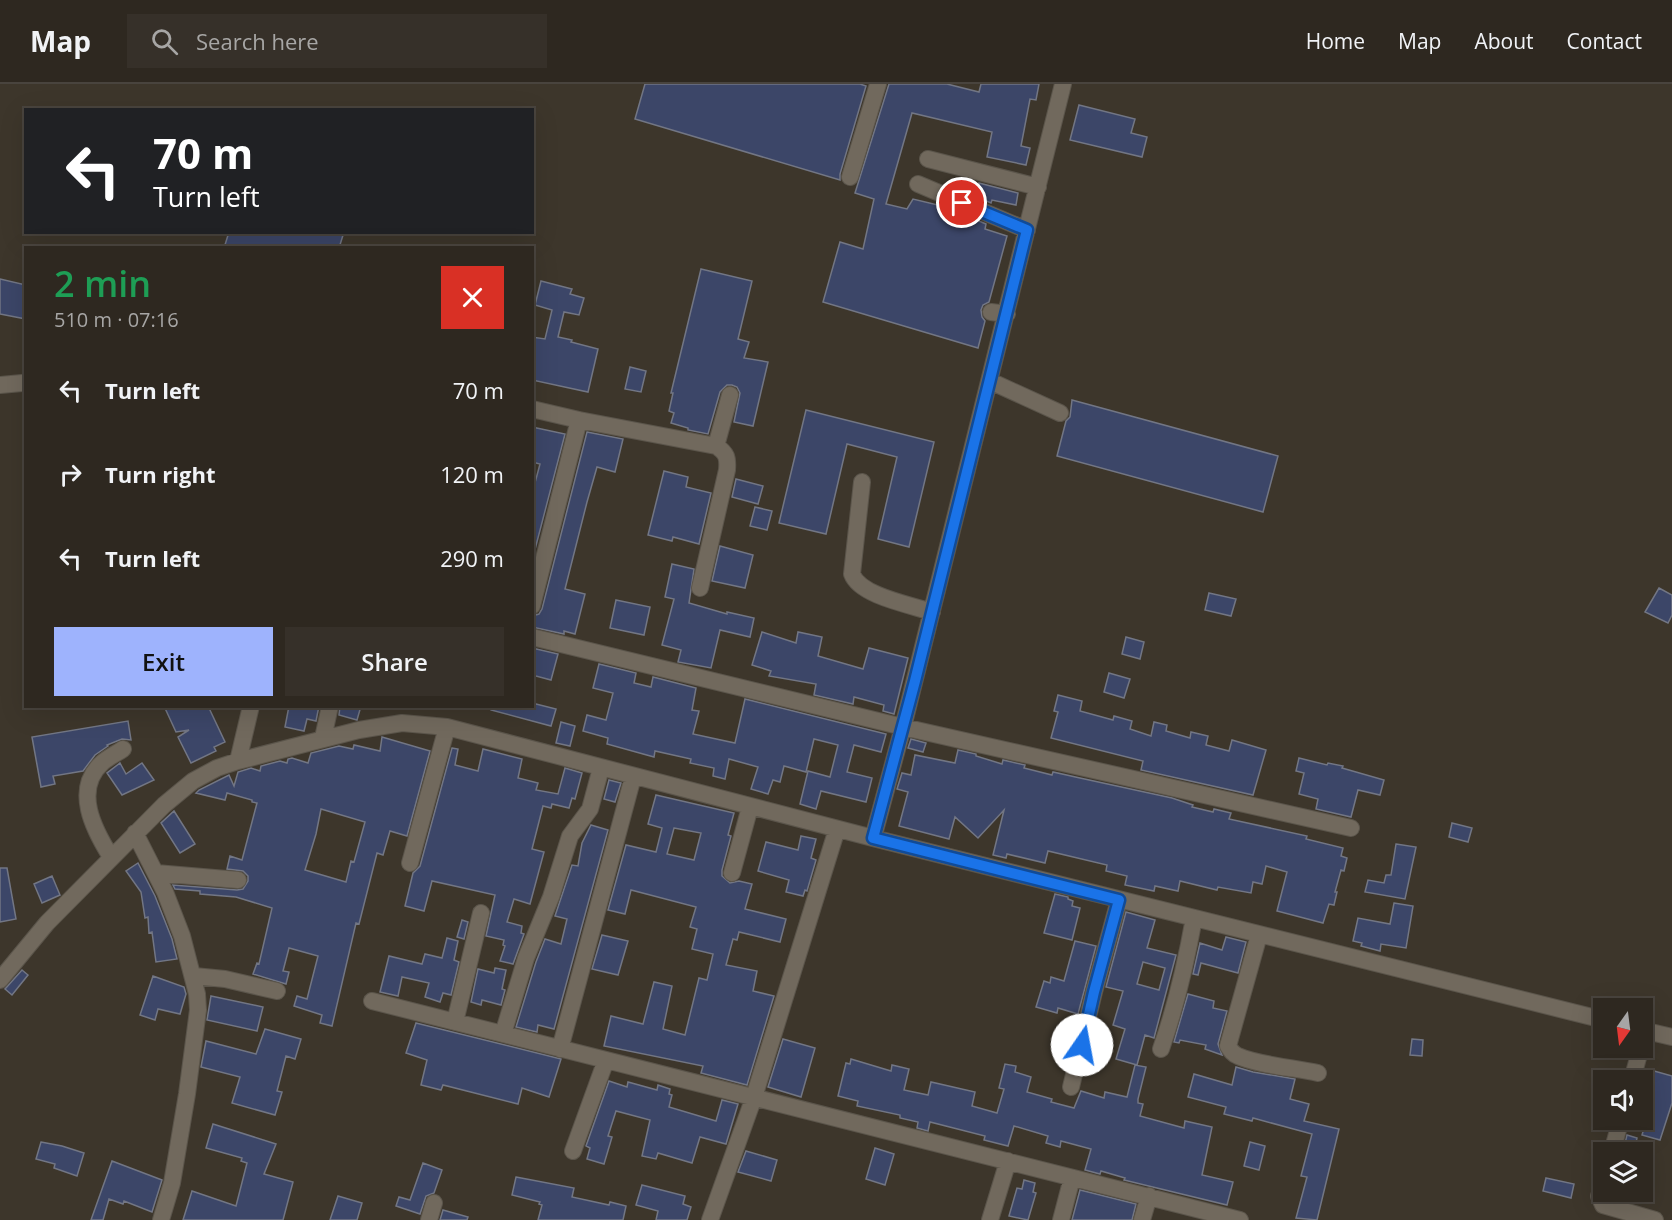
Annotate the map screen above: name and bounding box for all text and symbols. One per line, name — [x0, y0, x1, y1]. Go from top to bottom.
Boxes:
search box — [127, 14, 547, 68]
text: Map — [30, 22, 91, 60]
icon: search — [148, 25, 181, 58]
text: Search here — [196, 26, 319, 56]
text: Home — [1306, 27, 1365, 55]
text: Map — [1398, 27, 1441, 55]
text: About — [1474, 27, 1534, 55]
text: Contact — [1567, 27, 1642, 55]
text: 70 m — [153, 124, 253, 181]
icon: left — [54, 132, 132, 210]
pin — [936, 177, 987, 228]
text: Turn left — [153, 178, 260, 215]
icon: arrive — [945, 186, 978, 219]
text: 2 min — [54, 259, 151, 308]
button: close — [441, 266, 504, 329]
text: 510 m · 07:16 — [54, 306, 179, 333]
icon: left — [54, 374, 87, 407]
text: Turn left — [105, 375, 200, 405]
text: 70 m — [453, 375, 504, 405]
icon: right — [54, 458, 87, 491]
text: Turn right — [105, 459, 216, 489]
text: 120 m — [440, 459, 504, 489]
icon: left — [54, 542, 87, 575]
text: Turn left — [105, 543, 200, 573]
text: 290 m — [440, 543, 504, 573]
button: Exit — [54, 627, 273, 696]
button: Share — [285, 627, 504, 696]
north arrow — [1593, 998, 1653, 1058]
map controls — [1593, 998, 1653, 1202]
position arrow — [1050, 1013, 1114, 1077]
button: sound — [1593, 1070, 1653, 1130]
button: layers — [1593, 1142, 1653, 1202]

